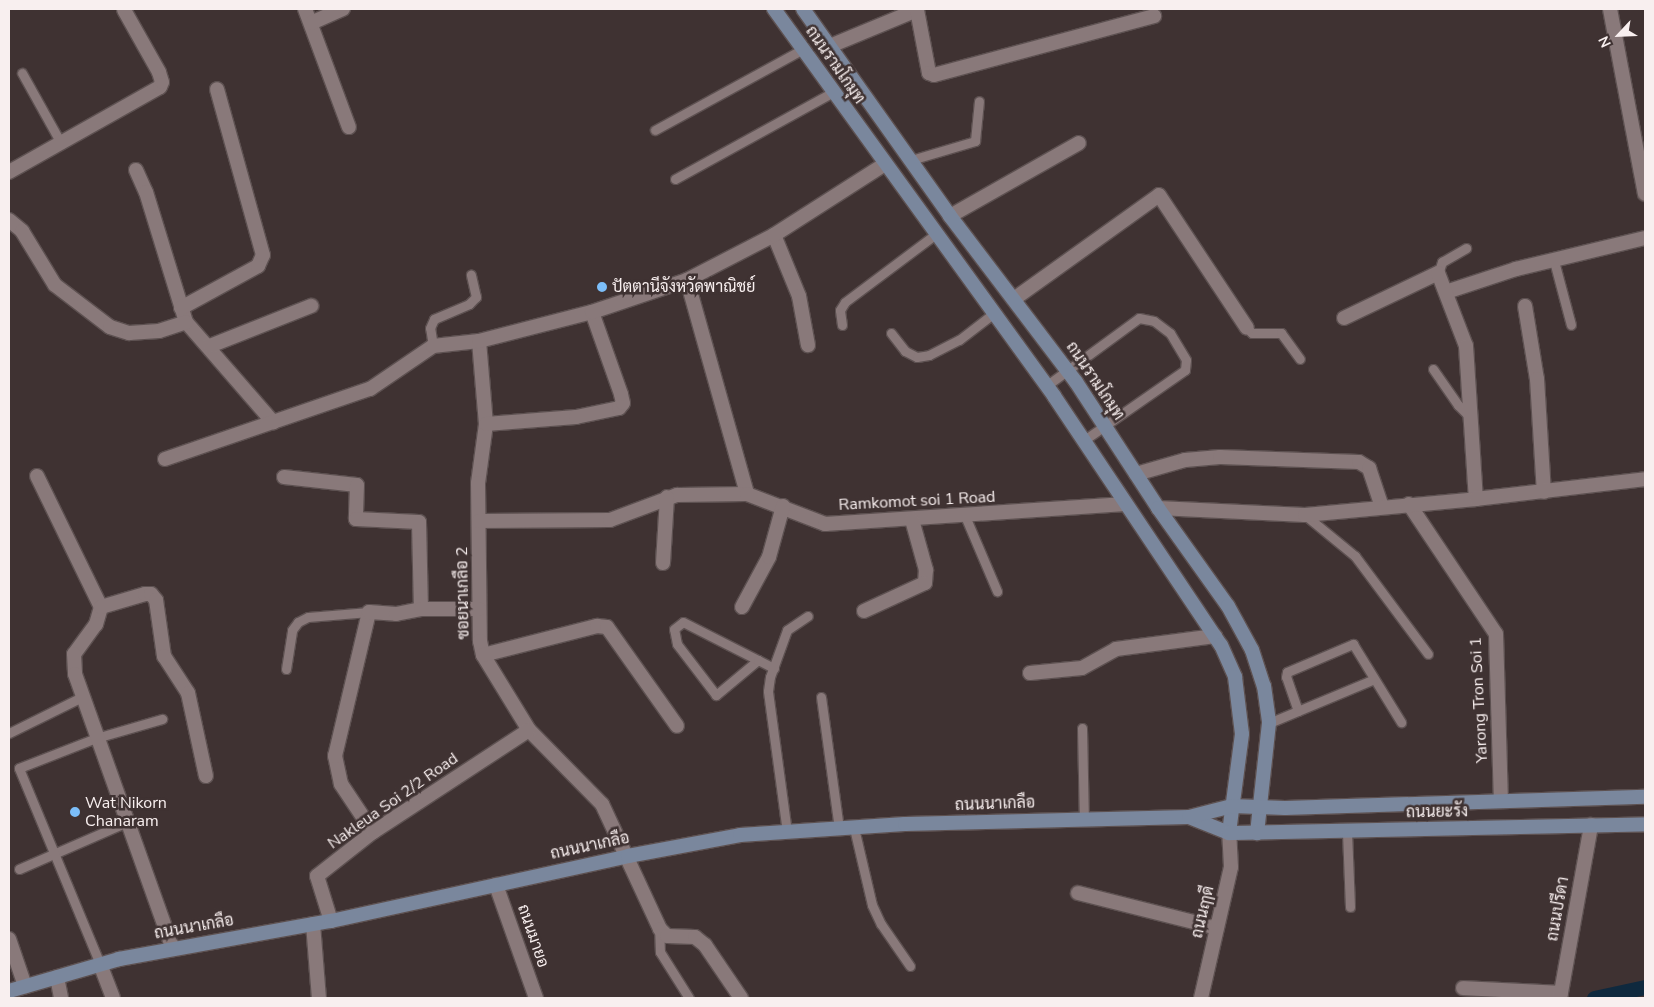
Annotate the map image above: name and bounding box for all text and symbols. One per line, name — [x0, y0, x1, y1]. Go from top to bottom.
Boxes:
north arrow — [1594, 10, 1644, 60]
street label: ถนนรามโกมุท — [801, 22, 869, 108]
text: N — [1594, 33, 1616, 50]
place label: ปัตตานีจังหวัดพาณิชย์ — [612, 277, 755, 297]
marker: ปัตตานีจังหวัดพาณิชย์ — [596, 281, 608, 293]
street label: ถนนรามโกมุท — [1062, 338, 1128, 424]
street label: Ramkomot soi 1 Road — [838, 487, 996, 515]
street label: ซอยนาเกลือ 2 — [453, 546, 473, 640]
street label: Yarong Tron Soi 1 — [1466, 636, 1492, 764]
street label: Nakleua Soi 2/2 Road — [324, 749, 462, 853]
place label: Wat Nikorn Chanaram — [85, 793, 167, 831]
street label: ถนนนาเกลือ — [954, 793, 1036, 815]
street label: ถนนยะรัง — [1406, 802, 1468, 822]
marker: Wat Nikorn Chanaram — [69, 806, 81, 818]
street label: ถนนนาเกลือ — [549, 828, 631, 864]
street label: ถนนปรีดา — [1543, 875, 1573, 943]
street label: ถนนฤๅดี — [1188, 884, 1218, 940]
street label: ถนนมายอ — [513, 902, 553, 970]
street label: ถนนนาเกลือ — [153, 911, 235, 943]

